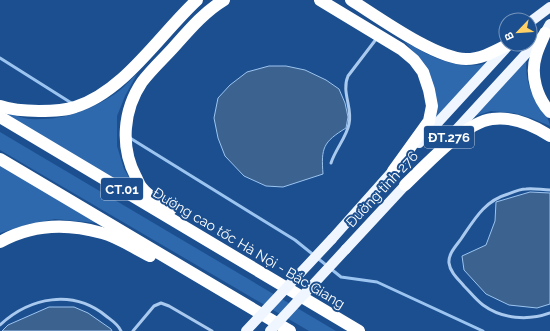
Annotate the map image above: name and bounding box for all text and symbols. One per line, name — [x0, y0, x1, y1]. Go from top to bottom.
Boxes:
north arrow — [498, 12, 538, 52]
text: B — [502, 29, 517, 42]
road number: ĐT.276 — [424, 126, 474, 148]
street label: Đường tỉnh 276 — [343, 148, 421, 230]
road number: CT.01 — [101, 178, 143, 200]
street label: Đường cao tốc Hà Nội - Bắc Giang — [150, 184, 348, 312]

